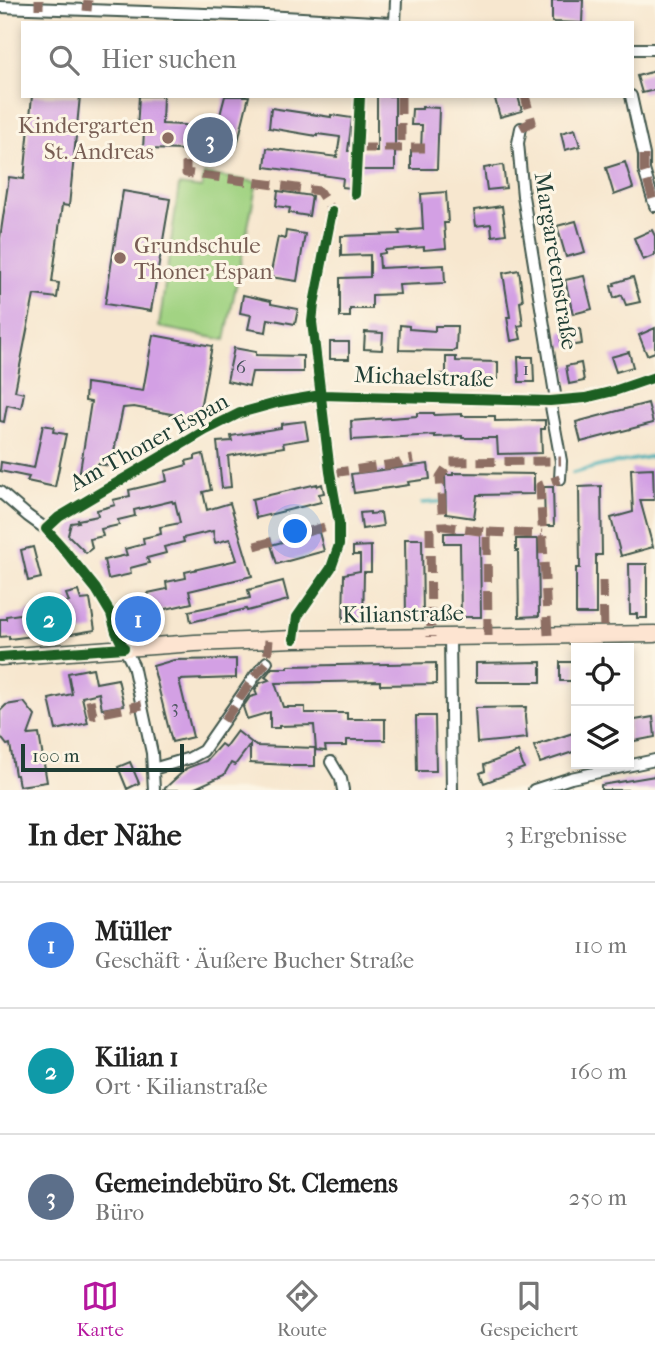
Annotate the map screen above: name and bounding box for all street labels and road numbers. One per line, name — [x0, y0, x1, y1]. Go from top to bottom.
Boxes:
street label: Margaretenstraße — [529, 170, 583, 352]
street label: Michaelstraße — [354, 361, 494, 393]
street label: Am Thoner Espan — [64, 387, 234, 497]
street label: Kilianstraße — [342, 599, 464, 629]

